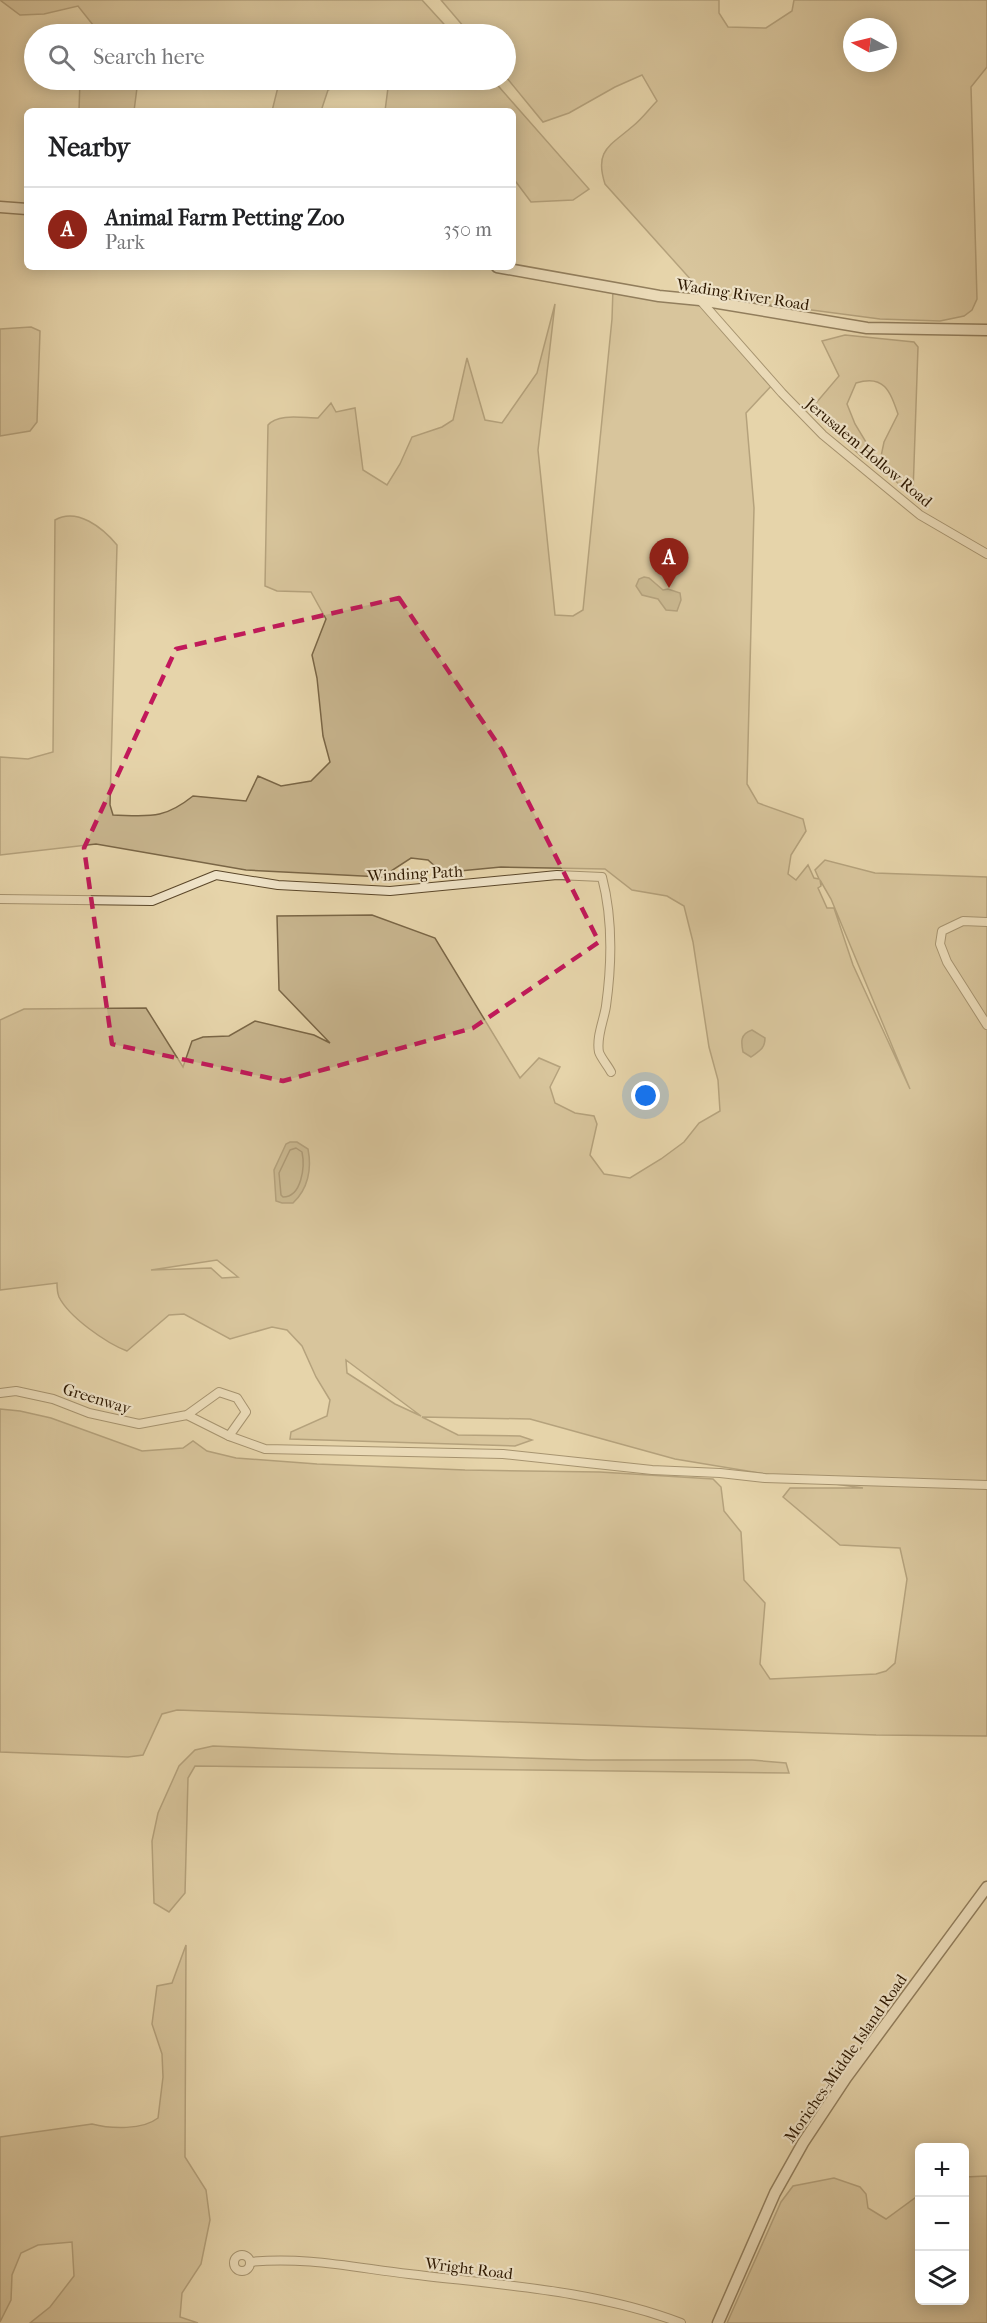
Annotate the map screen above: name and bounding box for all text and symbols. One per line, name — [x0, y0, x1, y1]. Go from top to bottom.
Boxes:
north arrow — [843, 18, 897, 72]
search box — [24, 24, 516, 90]
icon: search — [45, 41, 78, 74]
text: Search here — [93, 44, 205, 70]
text: Nearby — [48, 132, 130, 163]
text: Animal Farm Petting Zoo — [105, 205, 344, 231]
text: A — [61, 218, 74, 241]
text: 350 m — [443, 218, 492, 241]
text: Park — [105, 231, 145, 254]
street label: Wading River Road — [674, 274, 811, 314]
street label: Jerusalem Hollow Road — [800, 392, 936, 511]
pin: A — [650, 538, 688, 588]
street label: Winding Path — [366, 862, 463, 886]
your location — [631, 1081, 660, 1110]
street label: Greenway — [60, 1379, 134, 1418]
street label: Moriches-Middle Island Road — [780, 1970, 911, 2146]
map controls — [915, 2143, 969, 2305]
button: + — [915, 2143, 969, 2197]
button: − — [915, 2197, 969, 2251]
button: layers — [915, 2251, 969, 2305]
street label: Wright Road — [423, 2254, 514, 2283]

